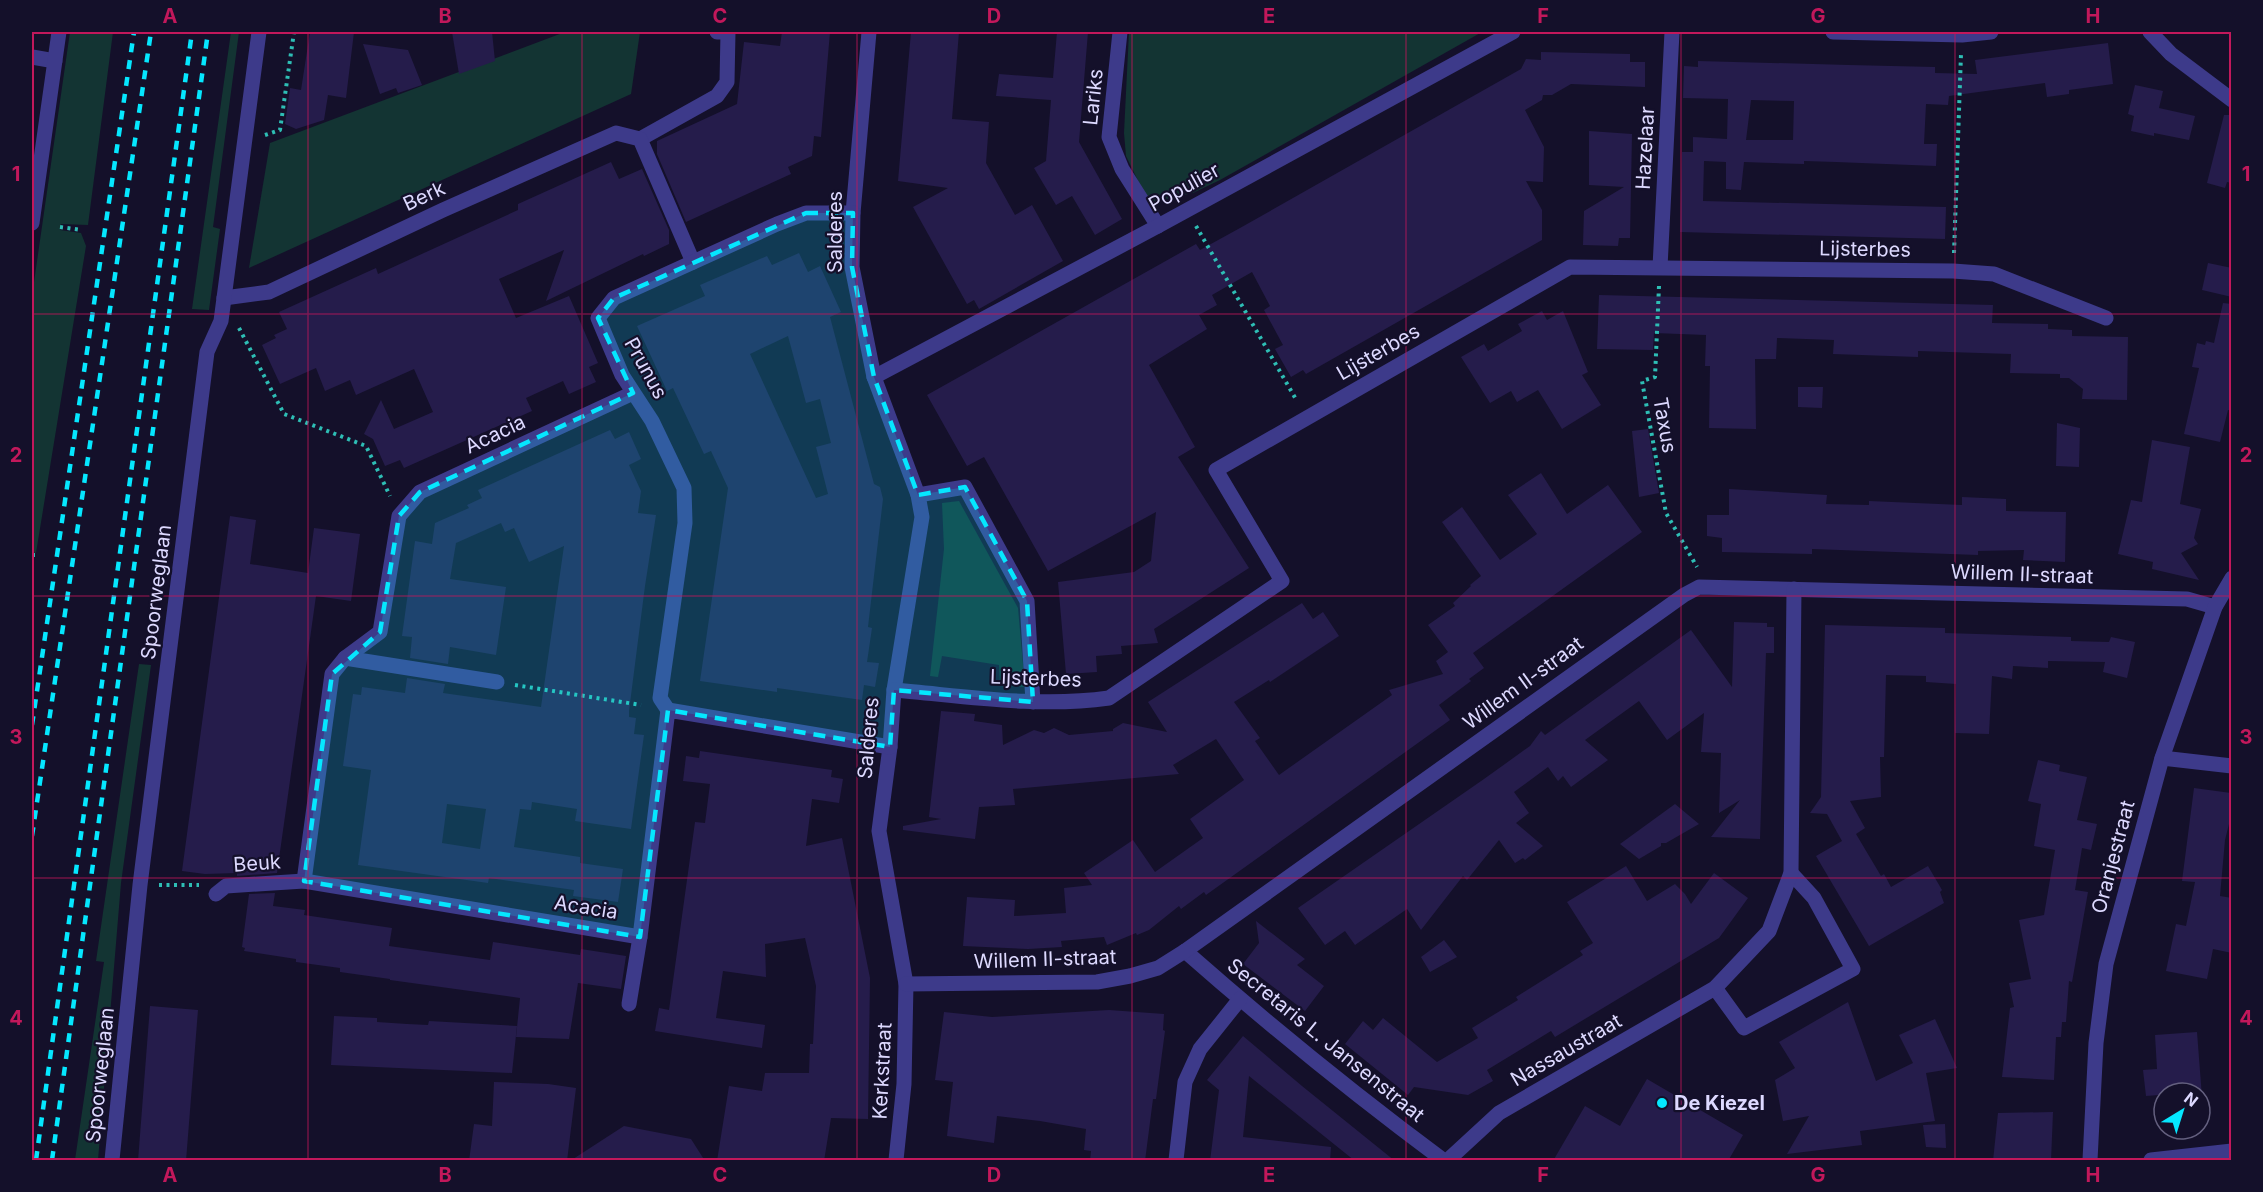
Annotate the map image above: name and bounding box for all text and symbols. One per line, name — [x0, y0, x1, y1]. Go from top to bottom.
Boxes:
text: A — [163, 4, 178, 28]
text: B — [438, 4, 452, 28]
text: C — [713, 4, 727, 28]
text: D — [987, 4, 1001, 28]
text: E — [1263, 4, 1275, 28]
text: F — [1537, 4, 1549, 28]
text: G — [1810, 4, 1826, 28]
text: H — [2086, 4, 2100, 28]
street label: Lariks — [1078, 68, 1108, 126]
street label: Hazelaar — [1631, 105, 1659, 190]
street label: Populier — [1144, 157, 1224, 216]
text: 1 — [12, 162, 20, 186]
text: 1 — [2242, 162, 2250, 186]
street label: Berk — [399, 176, 449, 216]
street label: Salderes — [823, 191, 847, 273]
street label: Lijsterbes — [1819, 236, 1911, 262]
street label: Lijsterbes — [1332, 319, 1424, 385]
street label: Prunus — [619, 333, 673, 403]
street label: Taxus — [1648, 395, 1682, 455]
street label: Acacia — [461, 410, 529, 458]
text: 2 — [10, 443, 22, 467]
text: 2 — [2240, 443, 2252, 467]
street label: Spoorweglaan — [136, 523, 176, 661]
street label: Willem II-straat — [1950, 560, 2094, 588]
street label: Willem II-straat — [1458, 631, 1588, 735]
street label: Lijsterbes — [990, 664, 1082, 692]
street label: Salderes — [852, 696, 884, 780]
text: 3 — [10, 725, 22, 749]
text: 3 — [2240, 725, 2252, 749]
street label: Oranjestraat — [2086, 797, 2140, 916]
street label: Beuk — [232, 849, 282, 877]
street label: Acacia — [552, 890, 620, 924]
street label: Willem II-straat — [973, 945, 1117, 973]
street label: Secretaris L. Jansenstraat — [1223, 953, 1430, 1127]
text: 4 — [9, 1006, 23, 1030]
street label: Spoorweglaan — [81, 1006, 119, 1144]
text: 4 — [2239, 1006, 2253, 1030]
street label: Nassaustraat — [1506, 1008, 1626, 1091]
street label: Kerkstraat — [867, 1022, 897, 1120]
north arrow — [2152, 1081, 2212, 1141]
text: N — [2180, 1088, 2202, 1111]
place label: De Kiezel — [1674, 1091, 1765, 1115]
marker: De Kiezel — [1655, 1096, 1669, 1110]
text: A — [163, 1163, 178, 1187]
text: B — [438, 1163, 452, 1187]
text: C — [713, 1163, 727, 1187]
text: D — [987, 1163, 1001, 1187]
text: E — [1263, 1163, 1275, 1187]
text: F — [1537, 1163, 1549, 1187]
text: G — [1810, 1163, 1826, 1187]
text: H — [2086, 1163, 2100, 1187]

